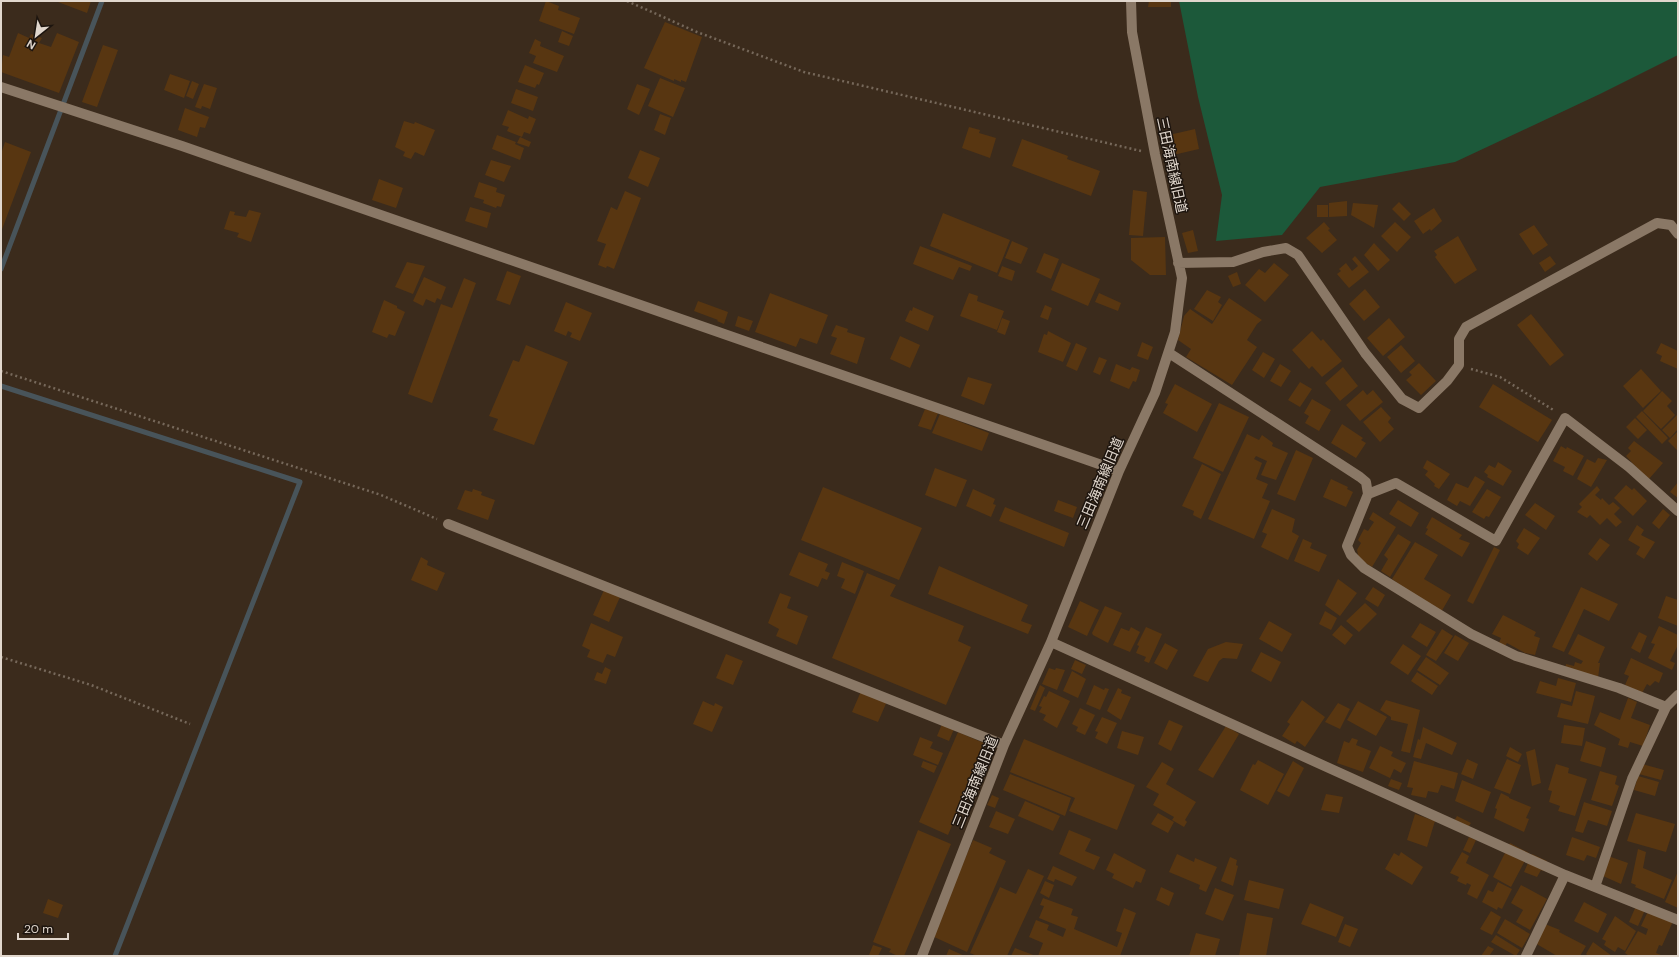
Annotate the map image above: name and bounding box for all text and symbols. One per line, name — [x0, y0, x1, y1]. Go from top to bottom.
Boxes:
north arrow — [16, 16, 56, 56]
text: N — [24, 37, 38, 53]
street label: 三田海南線旧道 — [1153, 115, 1191, 215]
street label: 三田海南線旧道 — [1073, 434, 1127, 532]
street label: 三田海南線旧道 — [948, 733, 1002, 831]
scale bar — [18, 915, 68, 941]
text: 20 m — [24, 921, 53, 937]

